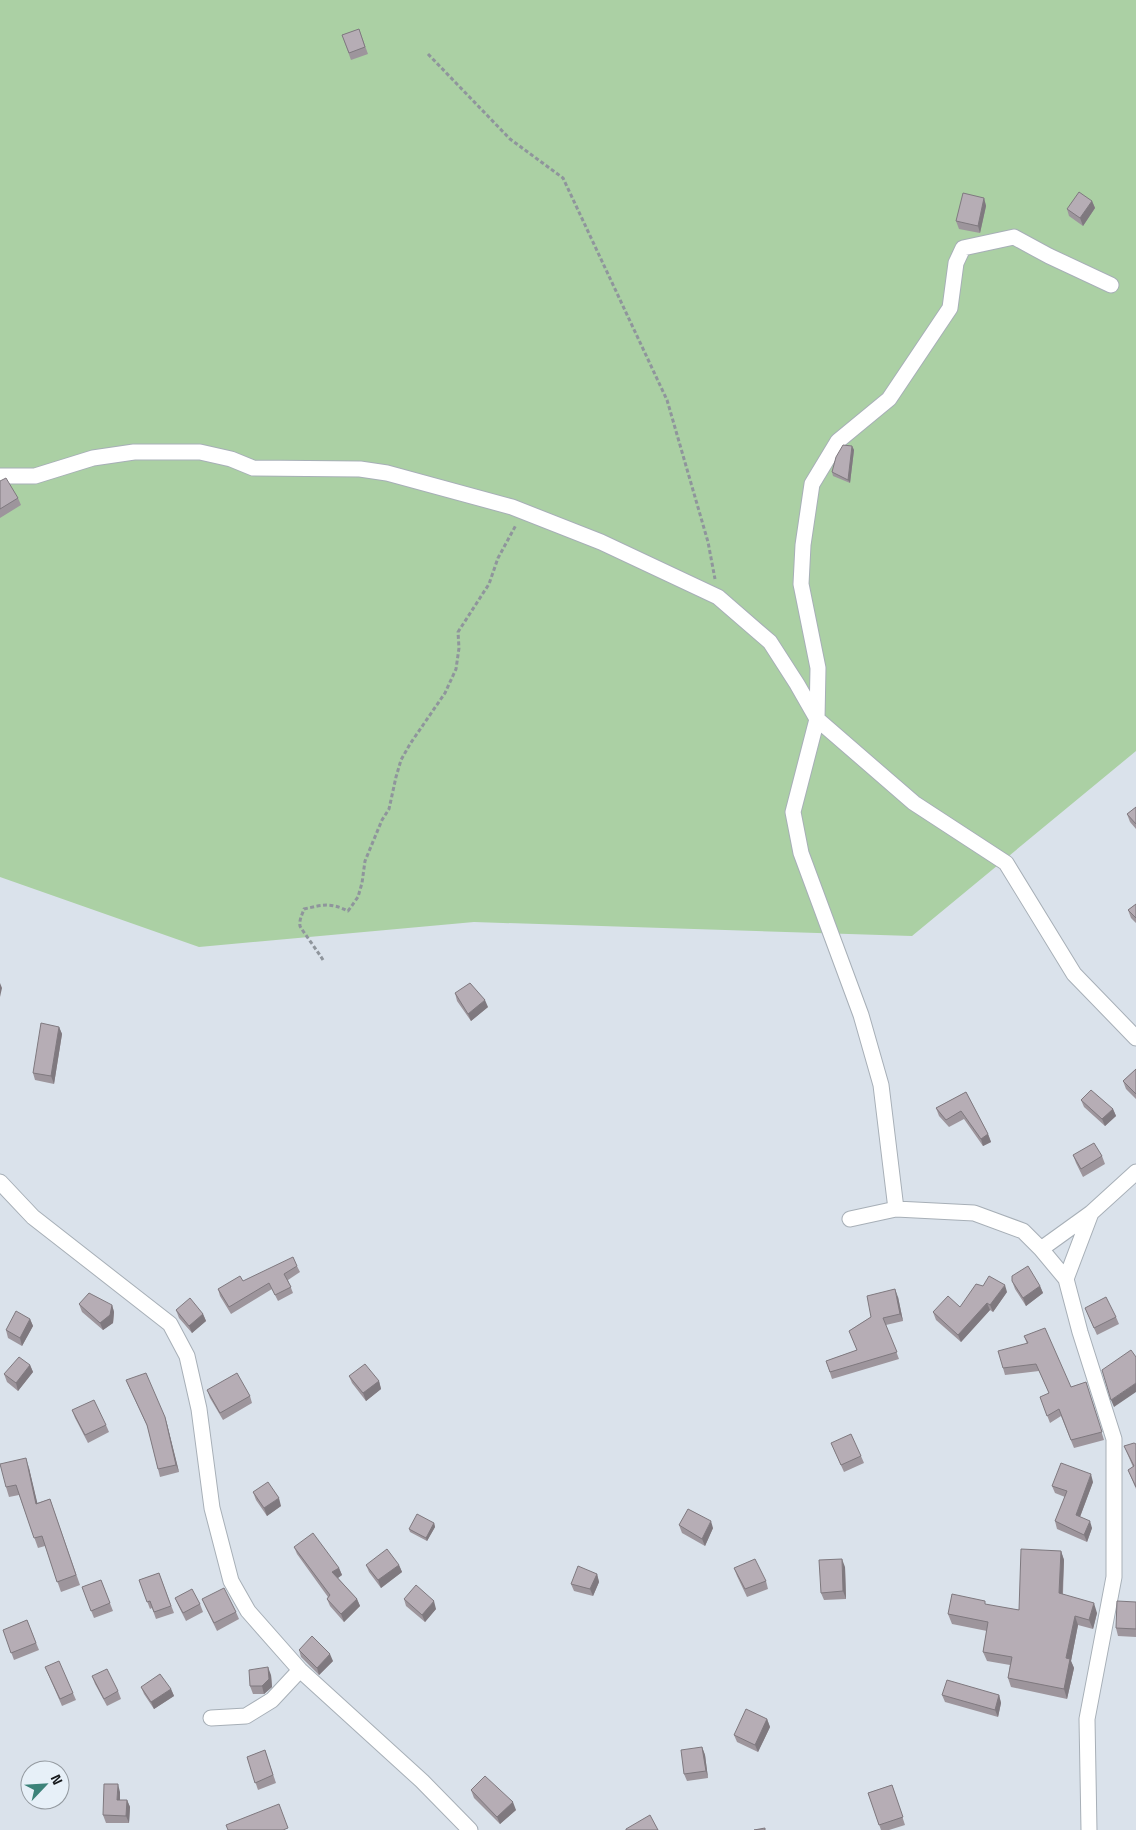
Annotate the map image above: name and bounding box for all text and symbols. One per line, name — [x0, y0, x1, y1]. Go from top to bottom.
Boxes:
north arrow — [20, 1760, 70, 1810]
text: N — [46, 1770, 69, 1788]

